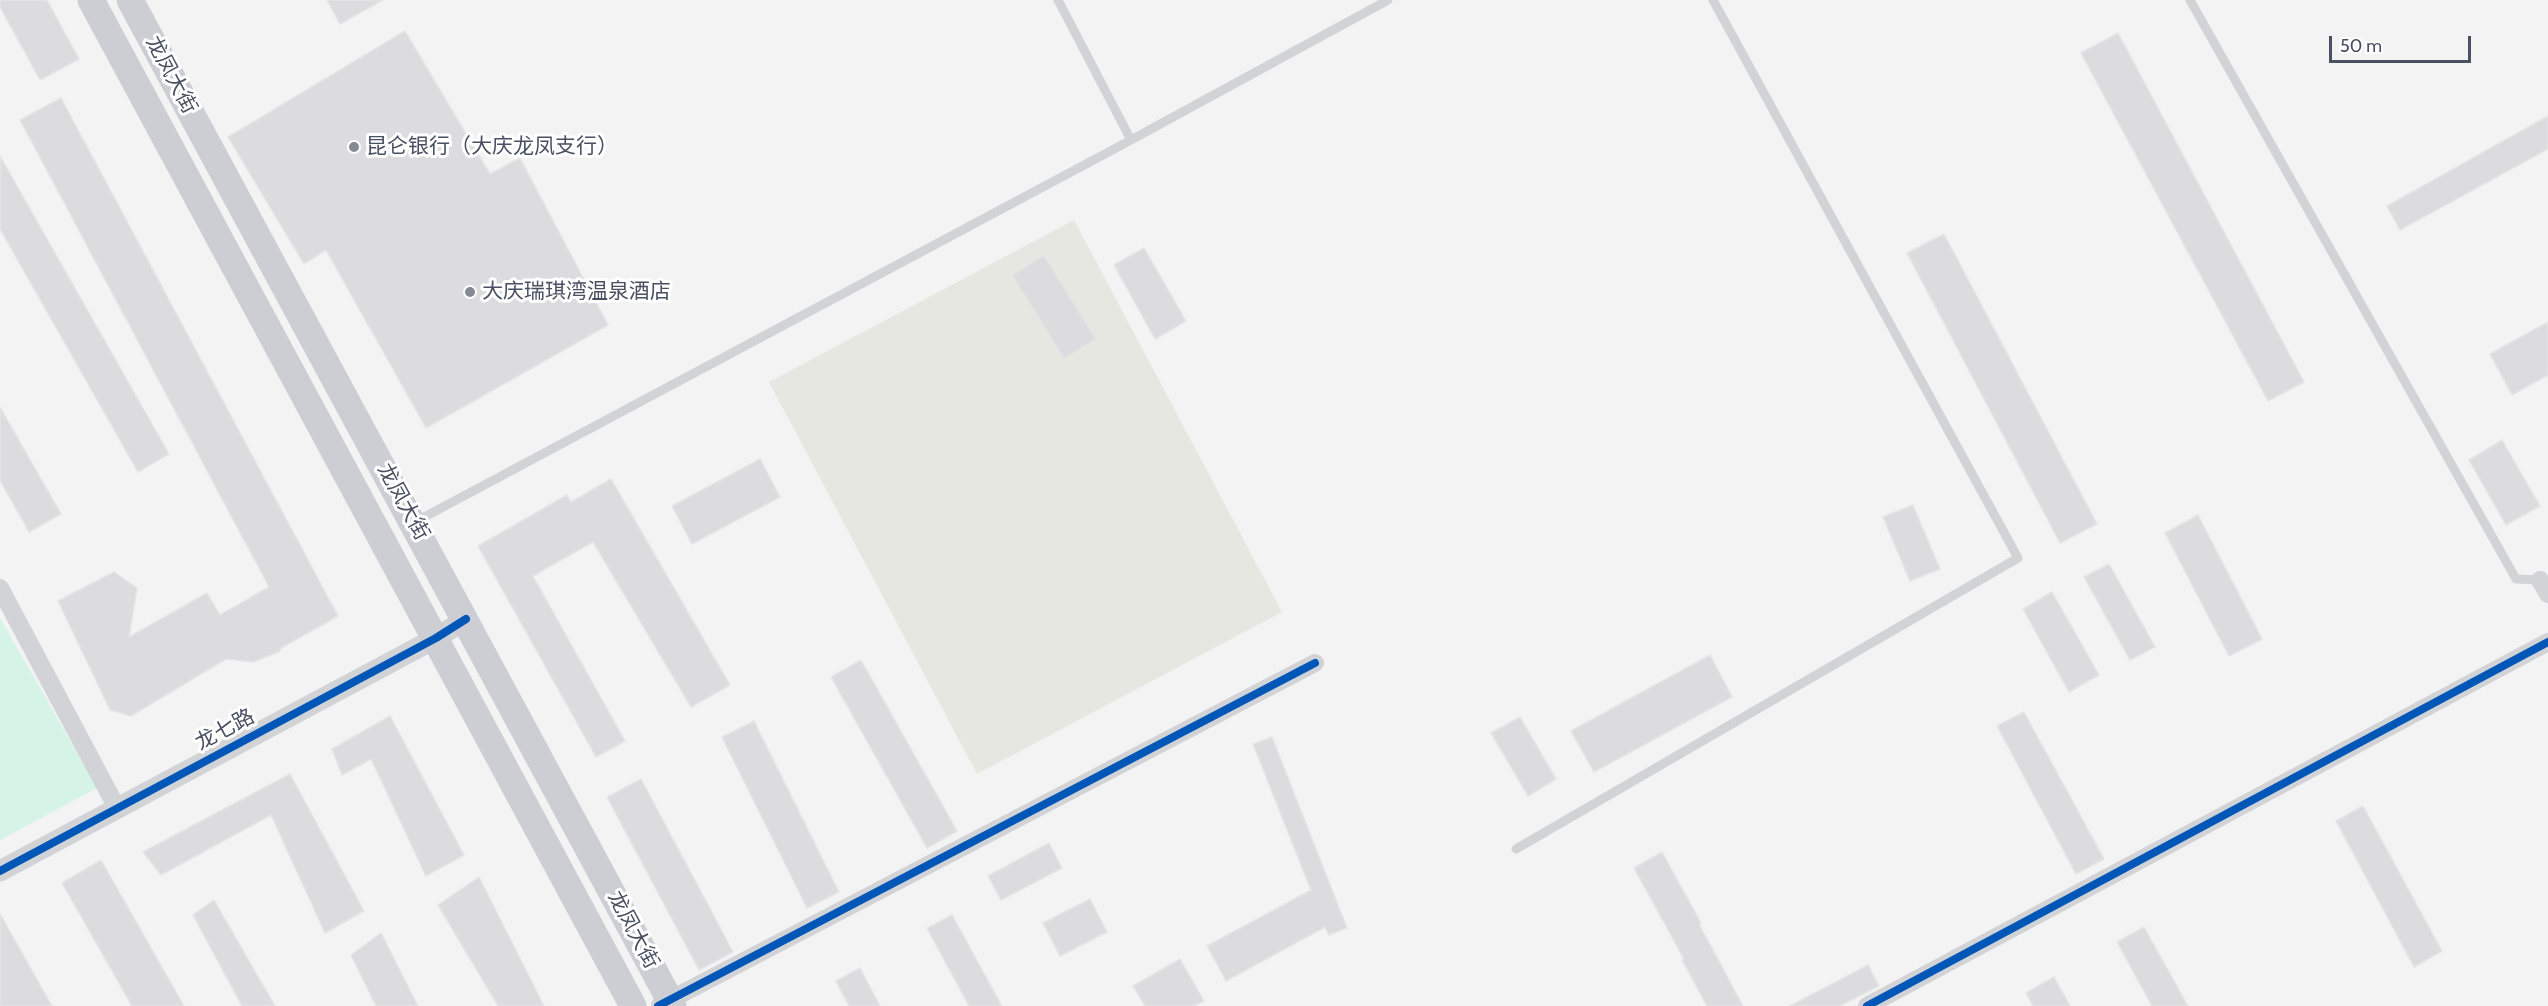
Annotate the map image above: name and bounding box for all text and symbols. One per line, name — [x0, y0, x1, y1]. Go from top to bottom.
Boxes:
scale bar — [2332, 24, 2474, 62]
street label: 龙凤大街 — [140, 32, 202, 118]
text: 50 m — [2340, 35, 2382, 57]
place label: 昆仑银行（大庆龙凤支行） — [366, 134, 618, 160]
marker: 昆仑银行（大庆龙凤支行） — [347, 140, 361, 154]
place label: 大庆瑞琪湾温泉酒店 — [482, 279, 671, 305]
marker: 大庆瑞琪湾温泉酒店 — [463, 285, 477, 299]
street label: 龙凤大街 — [372, 459, 434, 545]
street label: 龙七路 — [191, 704, 259, 756]
street label: 龙凤大街 — [602, 887, 664, 973]

